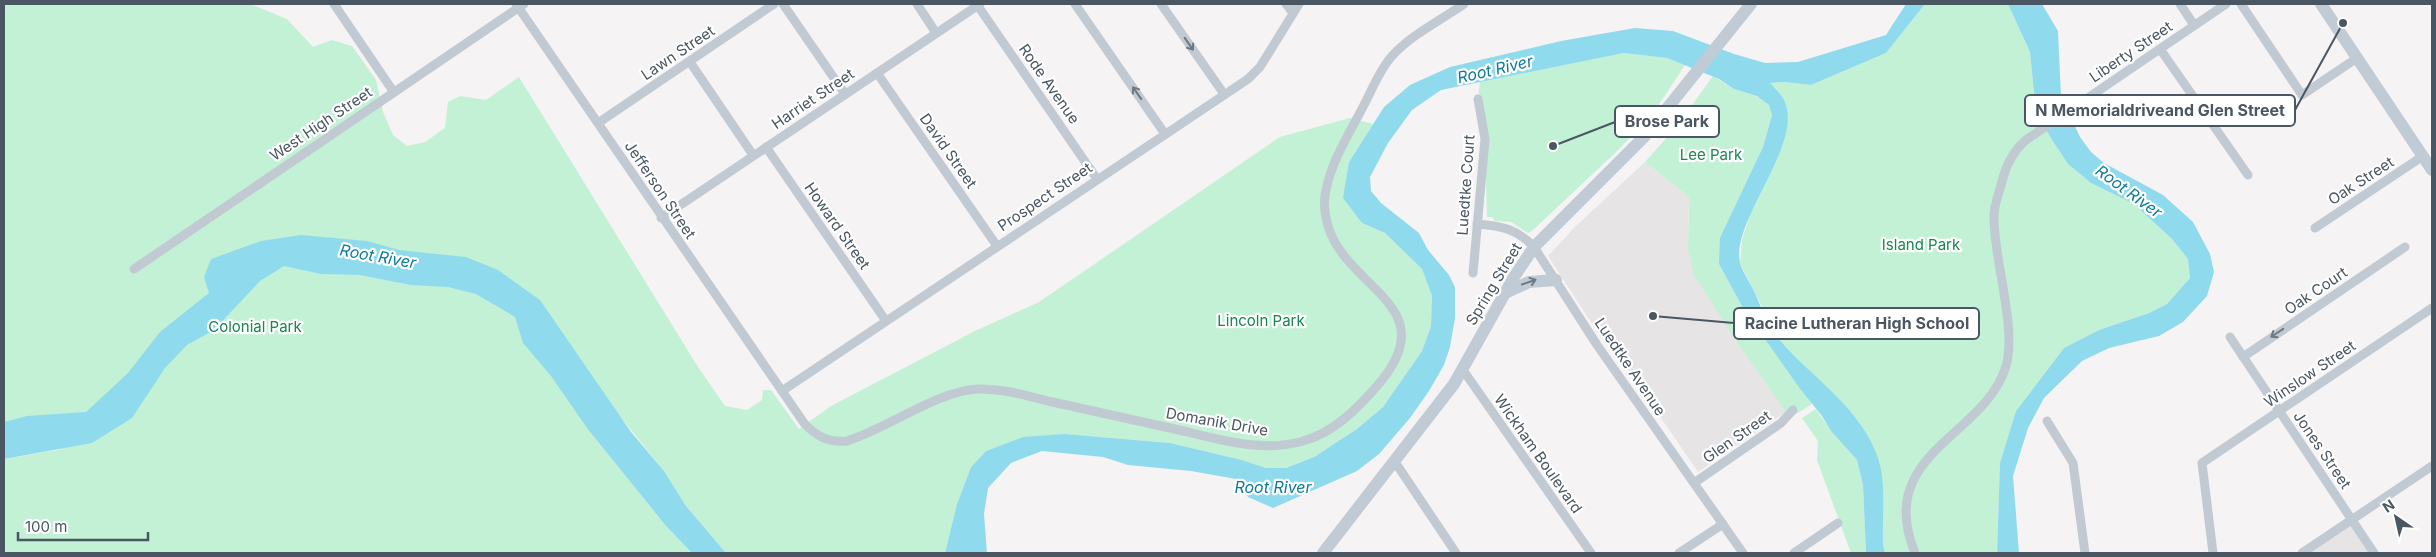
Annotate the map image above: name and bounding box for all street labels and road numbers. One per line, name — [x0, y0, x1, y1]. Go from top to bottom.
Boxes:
street label: Liberty Street — [2086, 17, 2176, 86]
street label: Lawn Street — [637, 21, 718, 84]
street label: Rode Avenue — [1015, 40, 1084, 127]
street label: Harriet Street — [768, 64, 858, 133]
street label: West High Street — [266, 82, 376, 165]
street label: David Street — [916, 110, 981, 192]
street label: Luedtke Court — [1453, 134, 1479, 236]
street label: Jefferson Street — [621, 137, 700, 242]
street label: Oak Street — [2324, 152, 2397, 209]
street label: Prospect Street — [994, 158, 1096, 235]
street label: Howard Street — [800, 179, 874, 273]
street label: Spring Street — [1461, 239, 1526, 328]
street label: Oak Court — [2281, 263, 2351, 319]
street label: Luedtke Avenue — [1591, 314, 1670, 419]
street label: Winslow Street — [2260, 336, 2359, 411]
street label: Wickham Boulevard — [1490, 391, 1587, 517]
street label: Domanik Drive — [1164, 403, 1270, 440]
street label: Glen Street — [1699, 406, 1775, 467]
street label: Jones Street — [2289, 407, 2355, 492]

